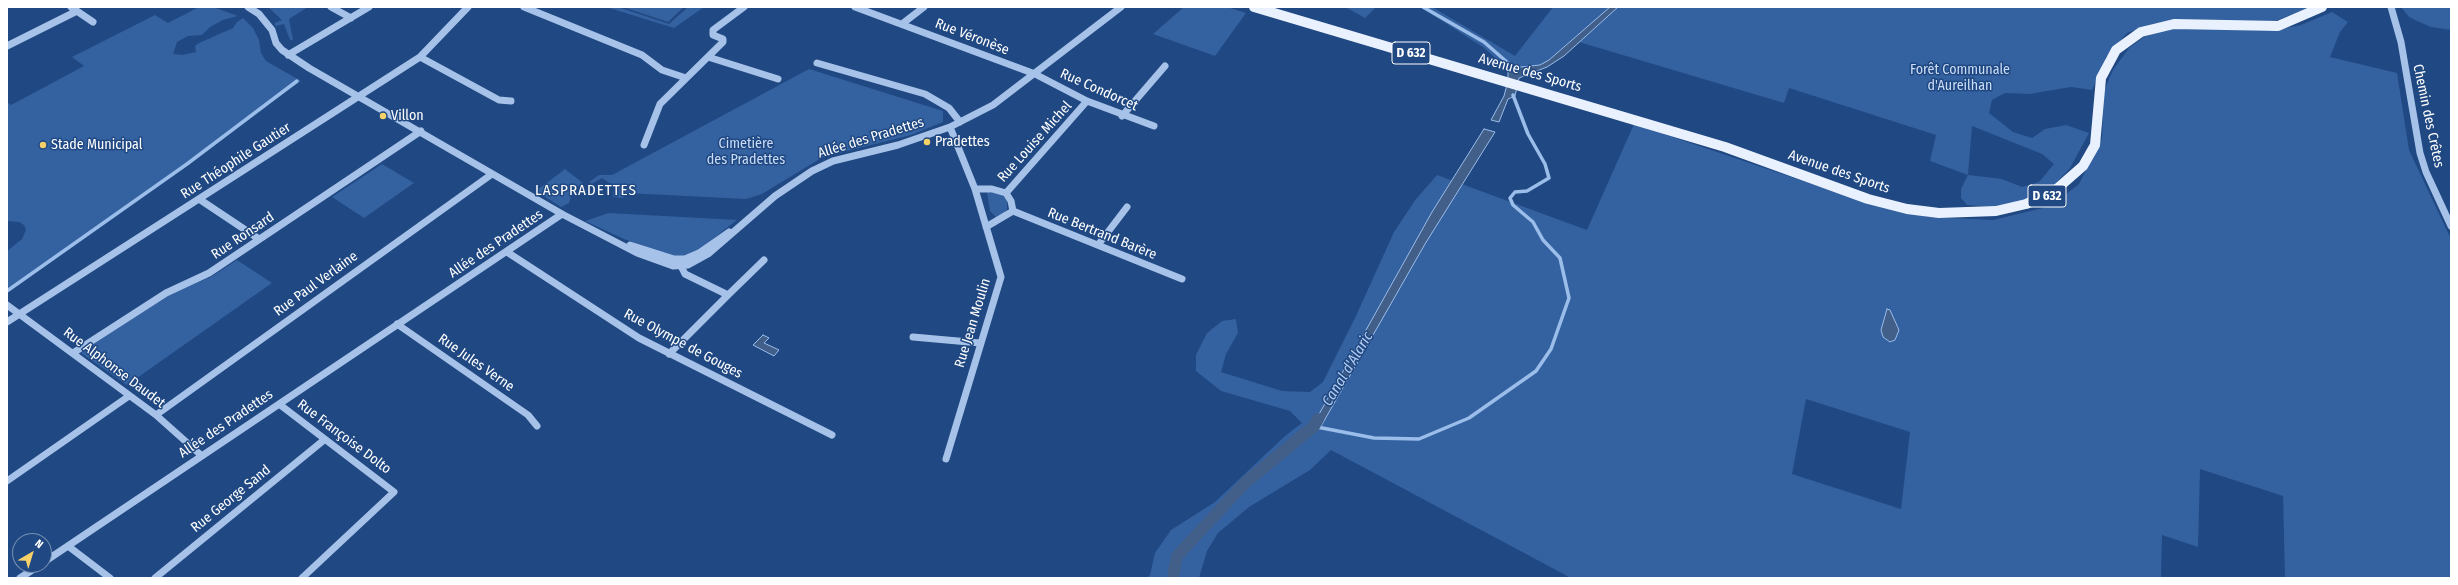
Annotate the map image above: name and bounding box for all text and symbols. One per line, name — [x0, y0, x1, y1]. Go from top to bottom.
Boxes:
street label: Rue Véronèse — [933, 15, 1011, 59]
road number: D 632 — [1392, 42, 1430, 64]
street label: Avenue des Sports — [1477, 50, 1583, 96]
park label: Forêt Communale d'Aureilhan — [1910, 62, 2010, 94]
street label: Chemin des Crêtes — [2409, 63, 2447, 169]
street label: Rue Condorcet — [1058, 65, 1140, 115]
street label: Rue Louise Michel — [994, 98, 1076, 186]
place label: Villon — [391, 108, 424, 124]
marker: Villon — [378, 111, 388, 121]
street label: Allée des Pradettes — [816, 114, 926, 162]
street label: Rue Théophile Gautier — [178, 119, 294, 203]
place label: Pradettes — [935, 134, 990, 150]
park label: Cimetière des Pradettes — [707, 136, 785, 168]
place label: Stade Municipal — [51, 137, 142, 153]
marker: Pradettes — [922, 137, 932, 147]
marker: Stade Municipal — [38, 140, 48, 150]
street label: Avenue des Sports — [1786, 147, 1892, 197]
district label: LASPRADETTES — [535, 182, 637, 200]
road number: D 632 — [2028, 185, 2066, 207]
street label: Rue Bertrand Barère — [1045, 204, 1159, 264]
street label: Allée des Pradettes — [446, 206, 546, 282]
street label: Rue Ronsard — [208, 209, 278, 263]
street label: Rue Paul Verlaine — [271, 248, 361, 320]
street label: Rue Jean Moulin — [951, 276, 995, 370]
street label: Rue Olympe de Gouges — [621, 306, 745, 382]
street label: Rue Alphonse Daudet — [60, 324, 168, 412]
water label: Canal d'Alaric — [1319, 329, 1377, 409]
street label: Rue Jules Verne — [435, 331, 517, 395]
street label: Allée des Pradettes — [176, 386, 276, 462]
street label: Rue Françoise Dolto — [294, 396, 394, 478]
street label: Rue George Sand — [188, 462, 274, 536]
north arrow — [12, 533, 52, 573]
text: N — [32, 537, 46, 551]

